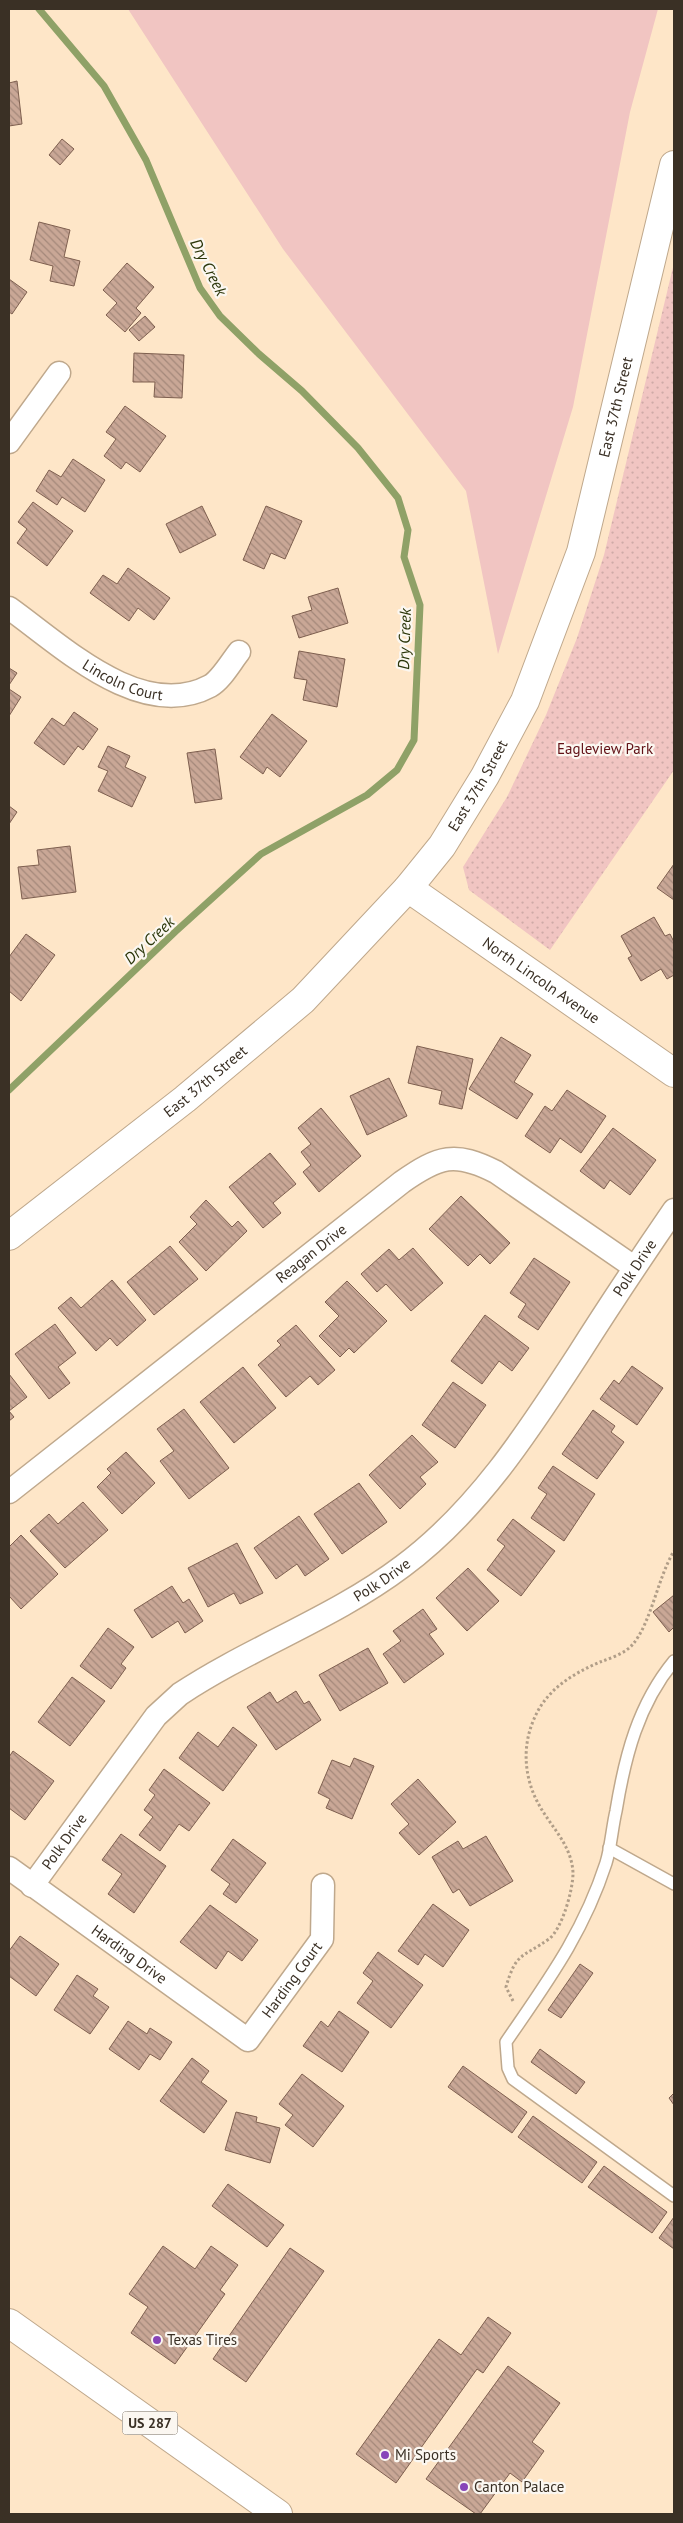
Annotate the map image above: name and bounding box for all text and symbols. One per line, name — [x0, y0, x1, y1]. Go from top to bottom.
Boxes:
water label: Dry Creek — [186, 235, 232, 300]
street label: East 37th Street — [594, 355, 637, 459]
water label: Dry Creek — [393, 607, 415, 670]
street label: Lincoln Court — [79, 655, 164, 704]
street label: East 37th Street — [443, 736, 512, 834]
park label: Eagleview Park — [557, 739, 654, 758]
water label: Dry Creek — [120, 911, 179, 968]
street label: North Lincoln Avenue — [479, 933, 604, 1027]
street label: East 37th Street — [160, 1041, 251, 1121]
street label: Reagan Drive — [272, 1219, 350, 1287]
street label: Polk Drive — [609, 1235, 660, 1300]
street label: Polk Drive — [350, 1554, 414, 1606]
street label: Polk Drive — [37, 1810, 91, 1873]
street label: Harding Drive — [88, 1920, 171, 1988]
street label: Harding Court — [257, 1938, 326, 2021]
place label: Texas Tires — [167, 2330, 237, 2349]
marker: Texas Tires — [151, 2334, 163, 2346]
road number: US 287 — [122, 2412, 178, 2434]
place label: Mi Sports — [395, 2445, 456, 2464]
marker: Mi Sports — [379, 2449, 391, 2461]
place label: Canton Palace — [474, 2477, 564, 2496]
marker: Canton Palace — [458, 2481, 470, 2493]

